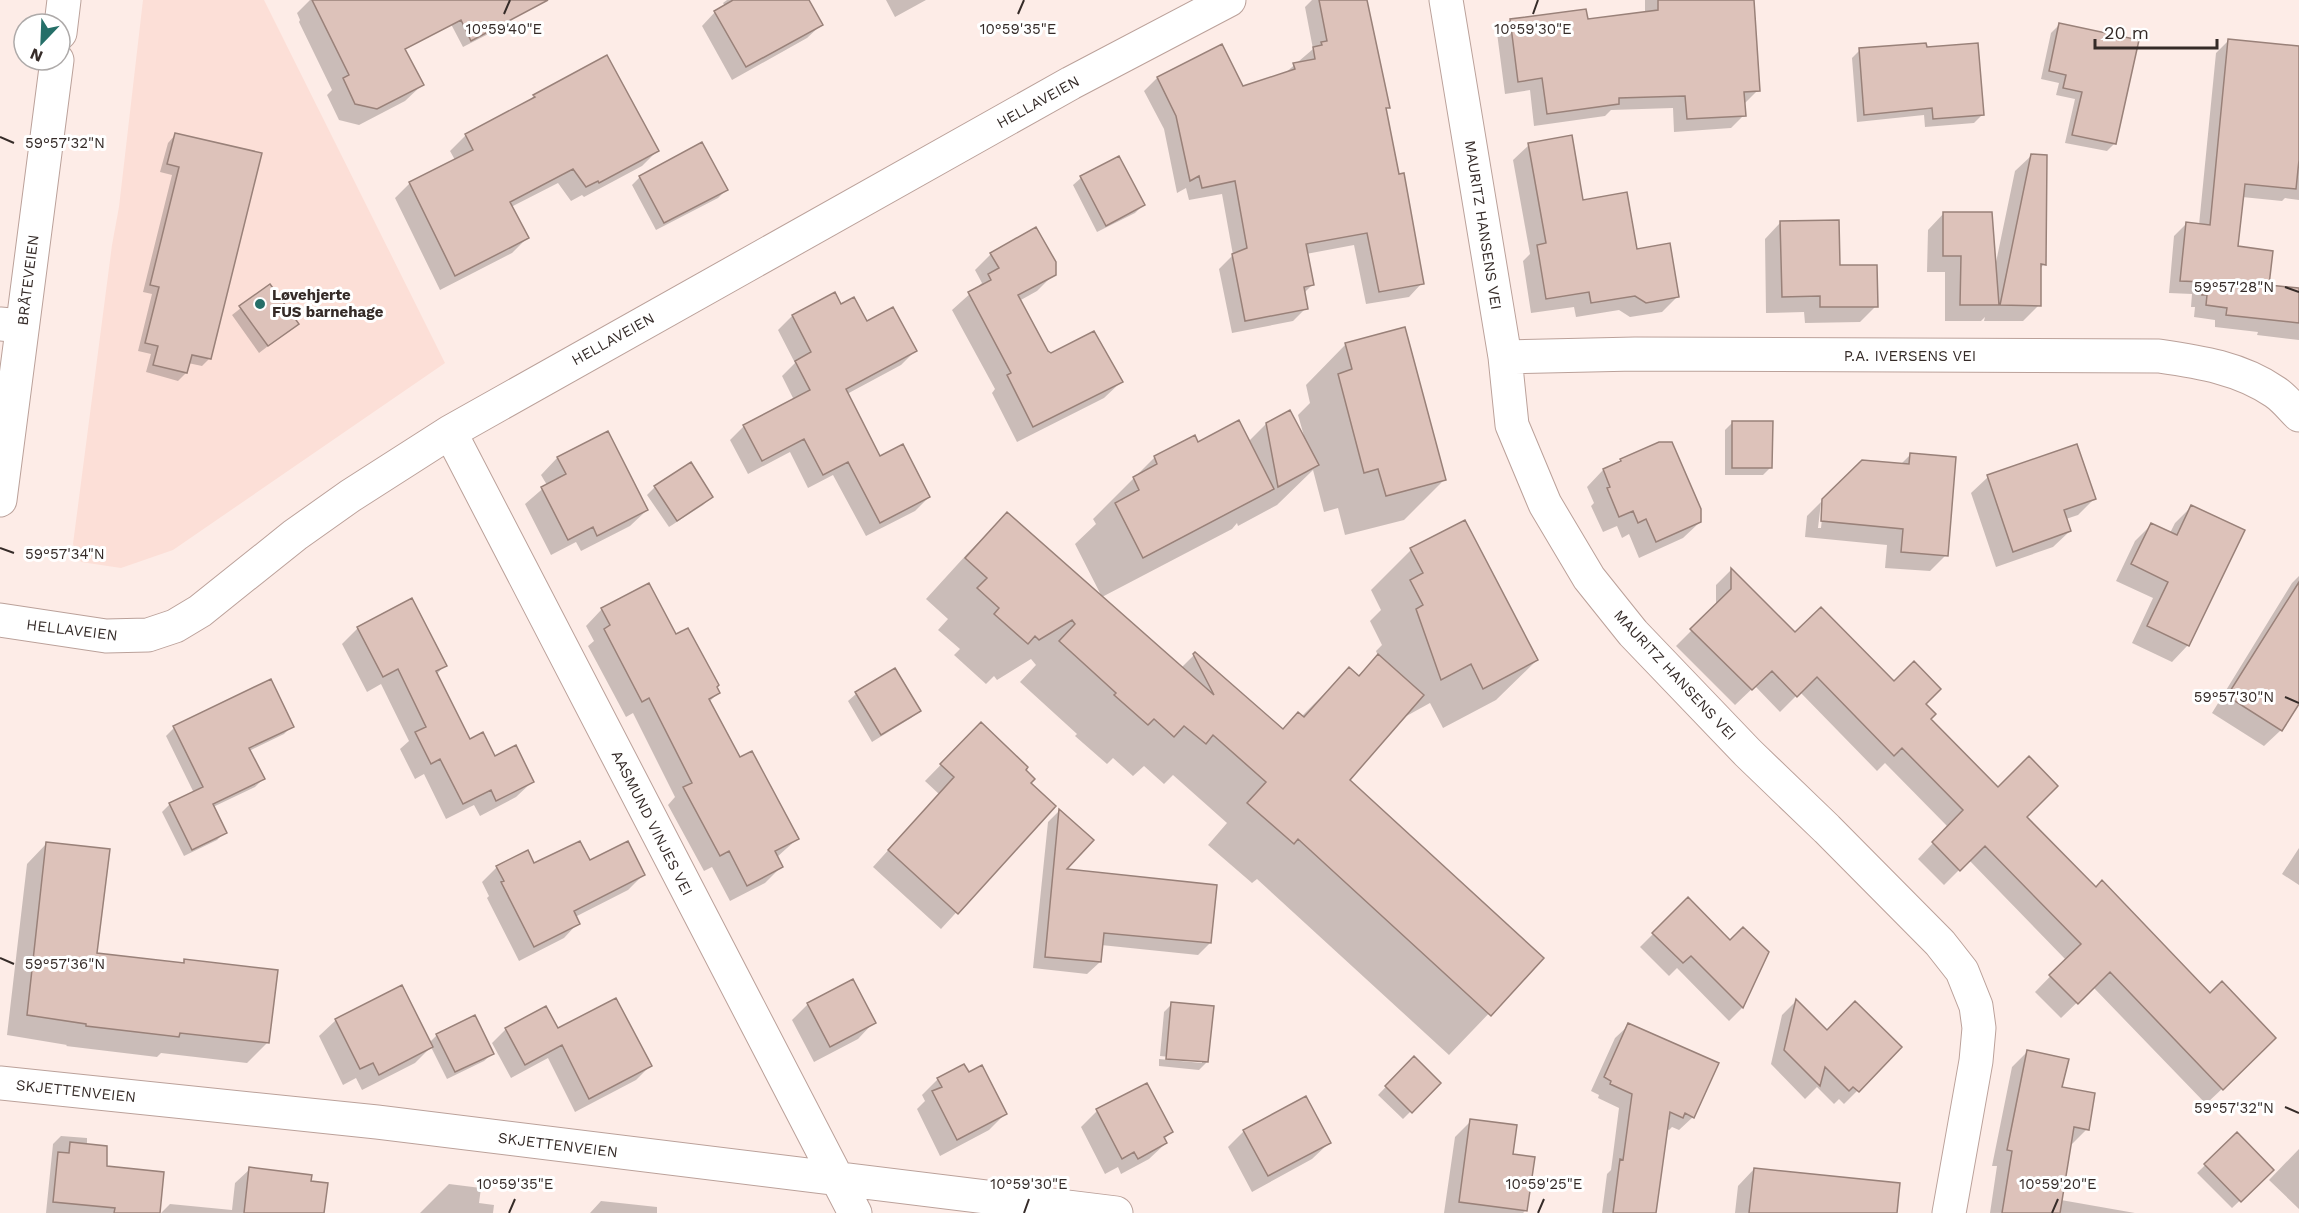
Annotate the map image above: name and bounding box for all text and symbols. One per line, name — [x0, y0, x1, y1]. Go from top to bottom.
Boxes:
north arrow — [12, 12, 72, 72]
scale bar — [2095, 12, 2216, 50]
text: 10°59'40"E — [466, 20, 542, 38]
text: 10°59'35"E — [980, 20, 1056, 38]
text: 10°59'30"E — [1494, 20, 1572, 38]
text: 20 m — [2104, 22, 2149, 43]
text: N — [27, 44, 46, 66]
street label: HELLAVEIEN — [993, 72, 1083, 132]
text: 59°57'32"N — [25, 134, 105, 152]
street label: MAURITZ HANSENS VEI — [1461, 139, 1505, 311]
street label: BRÅTEVEIEN — [14, 234, 42, 326]
text: 59°57'28"N — [2194, 278, 2274, 296]
place label: Løvehjerte FUS barnehage — [272, 286, 384, 321]
marker: Løvehjerte FUS barnehage — [253, 297, 267, 311]
street label: HELLAVEIEN — [568, 309, 658, 369]
street label: P.A. IVERSENS VEI — [1844, 347, 1976, 365]
text: 59°57'34"N — [25, 545, 105, 563]
street label: MAURITZ HANSENS VEI — [1610, 606, 1740, 744]
street label: HELLAVEIEN — [25, 615, 119, 645]
text: 59°57'30"N — [2194, 688, 2274, 706]
street label: AASMUND VINJES VEI — [608, 747, 696, 899]
text: 59°57'36"N — [25, 955, 105, 973]
street label: SKJETTENVEIEN — [15, 1076, 137, 1106]
text: 59°57'32"N — [2194, 1099, 2274, 1117]
street label: SKJETTENVEIEN — [497, 1129, 619, 1161]
text: 10°59'35"E — [477, 1175, 553, 1193]
text: 10°59'30"E — [990, 1175, 1068, 1193]
text: 10°59'25"E — [1506, 1175, 1582, 1193]
text: 10°59'20"E — [2019, 1175, 2097, 1193]

